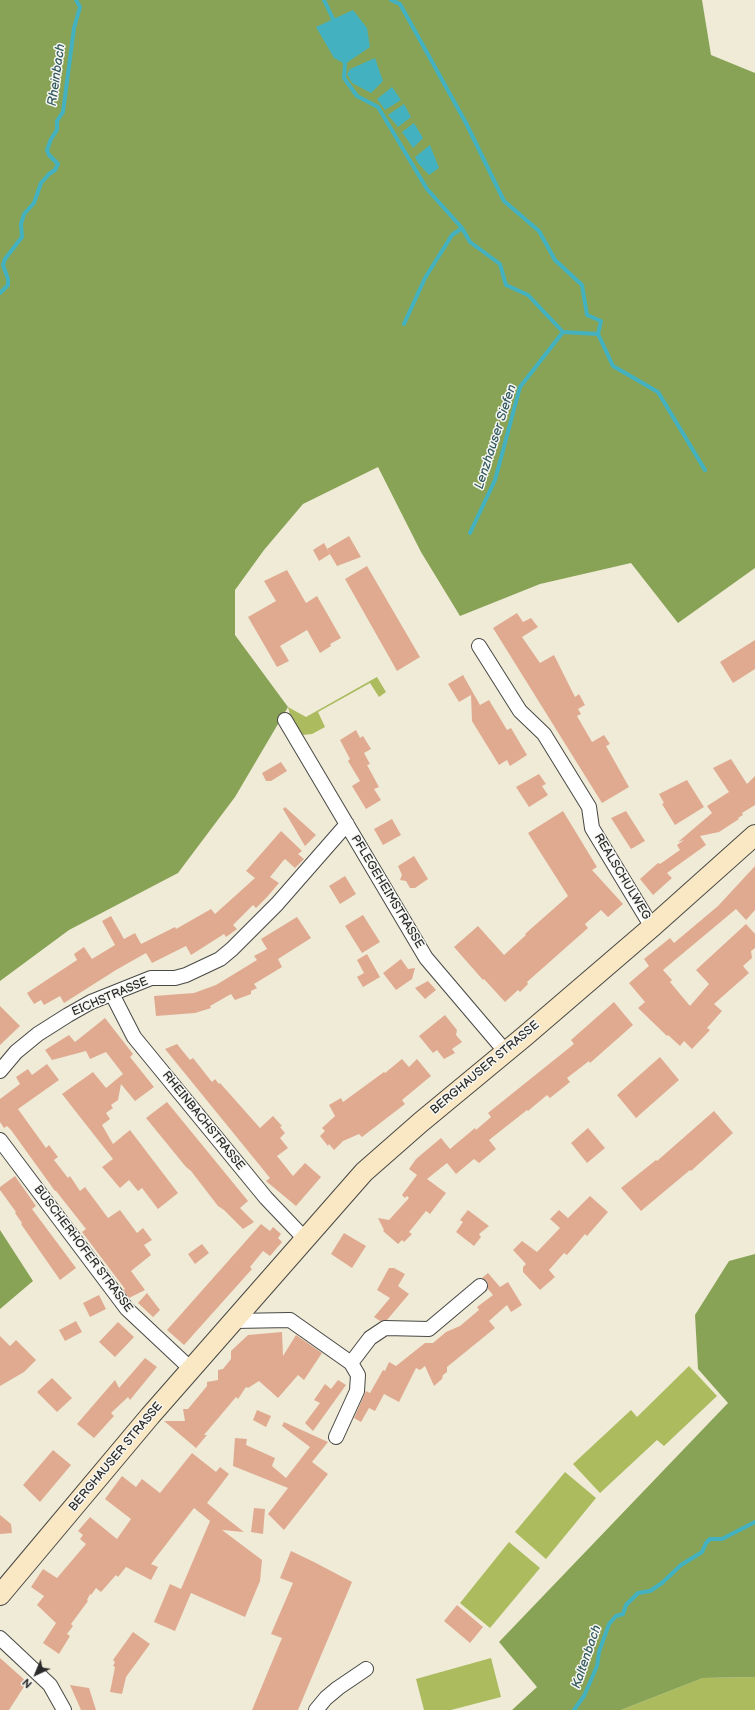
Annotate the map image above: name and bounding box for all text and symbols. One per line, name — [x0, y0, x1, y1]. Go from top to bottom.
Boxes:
water label: Rheinbach — [45, 43, 69, 107]
water label: Lenzhauser Siefen — [472, 383, 520, 491]
street label: REALSCHULWEG — [591, 831, 653, 923]
street label: PFLEGEHEIMSTRASSE — [347, 833, 427, 951]
street label: EICHSTRASSE — [70, 974, 150, 1020]
street label: BERGHAUSER STRASSE — [428, 1018, 542, 1118]
street label: RHEINBACHSTRASSE — [159, 1069, 247, 1173]
street label: BUSCHERHOFER STRASSE — [31, 1183, 135, 1315]
street label: BERGHAUSER STRASSE — [66, 1400, 166, 1514]
water label: Kaltenbach — [569, 1623, 605, 1691]
north arrow — [16, 1654, 56, 1694]
text: N — [20, 1675, 35, 1691]

